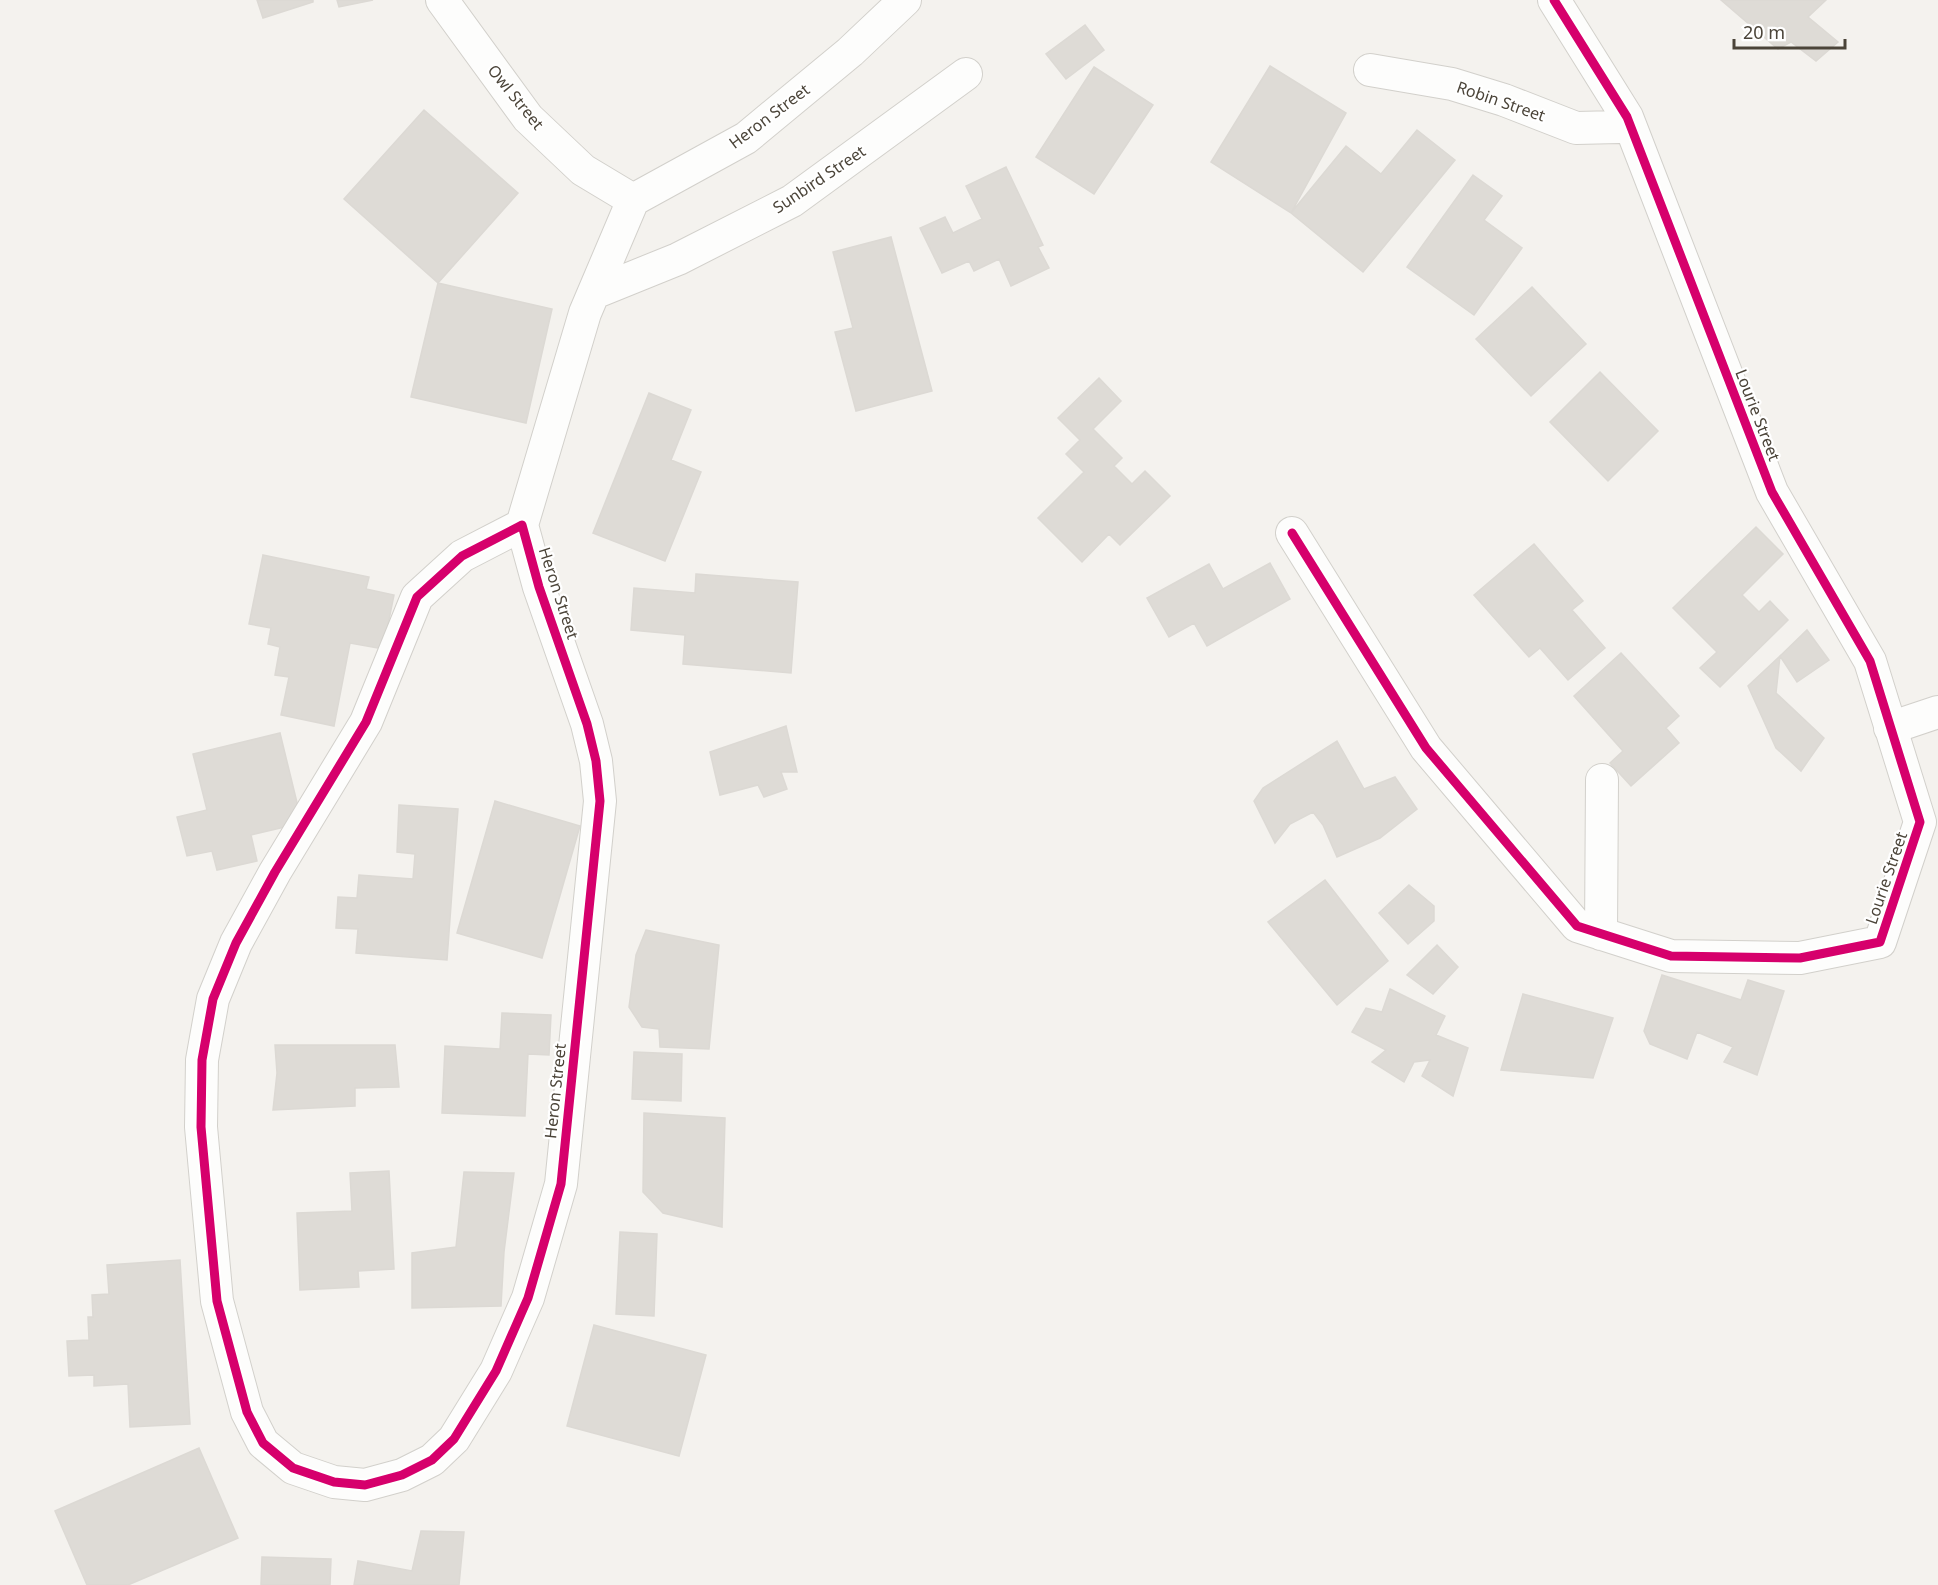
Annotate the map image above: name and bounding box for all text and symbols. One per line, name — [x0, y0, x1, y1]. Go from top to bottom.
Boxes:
scale bar — [1734, 12, 1845, 50]
text: 20 m — [1743, 20, 1785, 44]
street label: Owl Street — [483, 60, 549, 134]
street label: Robin Street — [1454, 76, 1548, 127]
street label: Heron Street — [724, 78, 814, 154]
street label: Sunbird Street — [768, 140, 870, 218]
street label: Lourie Street — [1730, 366, 1786, 464]
street label: Heron Street — [534, 544, 584, 642]
street label: Lourie Street — [1860, 829, 1912, 927]
street label: Heron Street — [539, 1042, 571, 1140]

